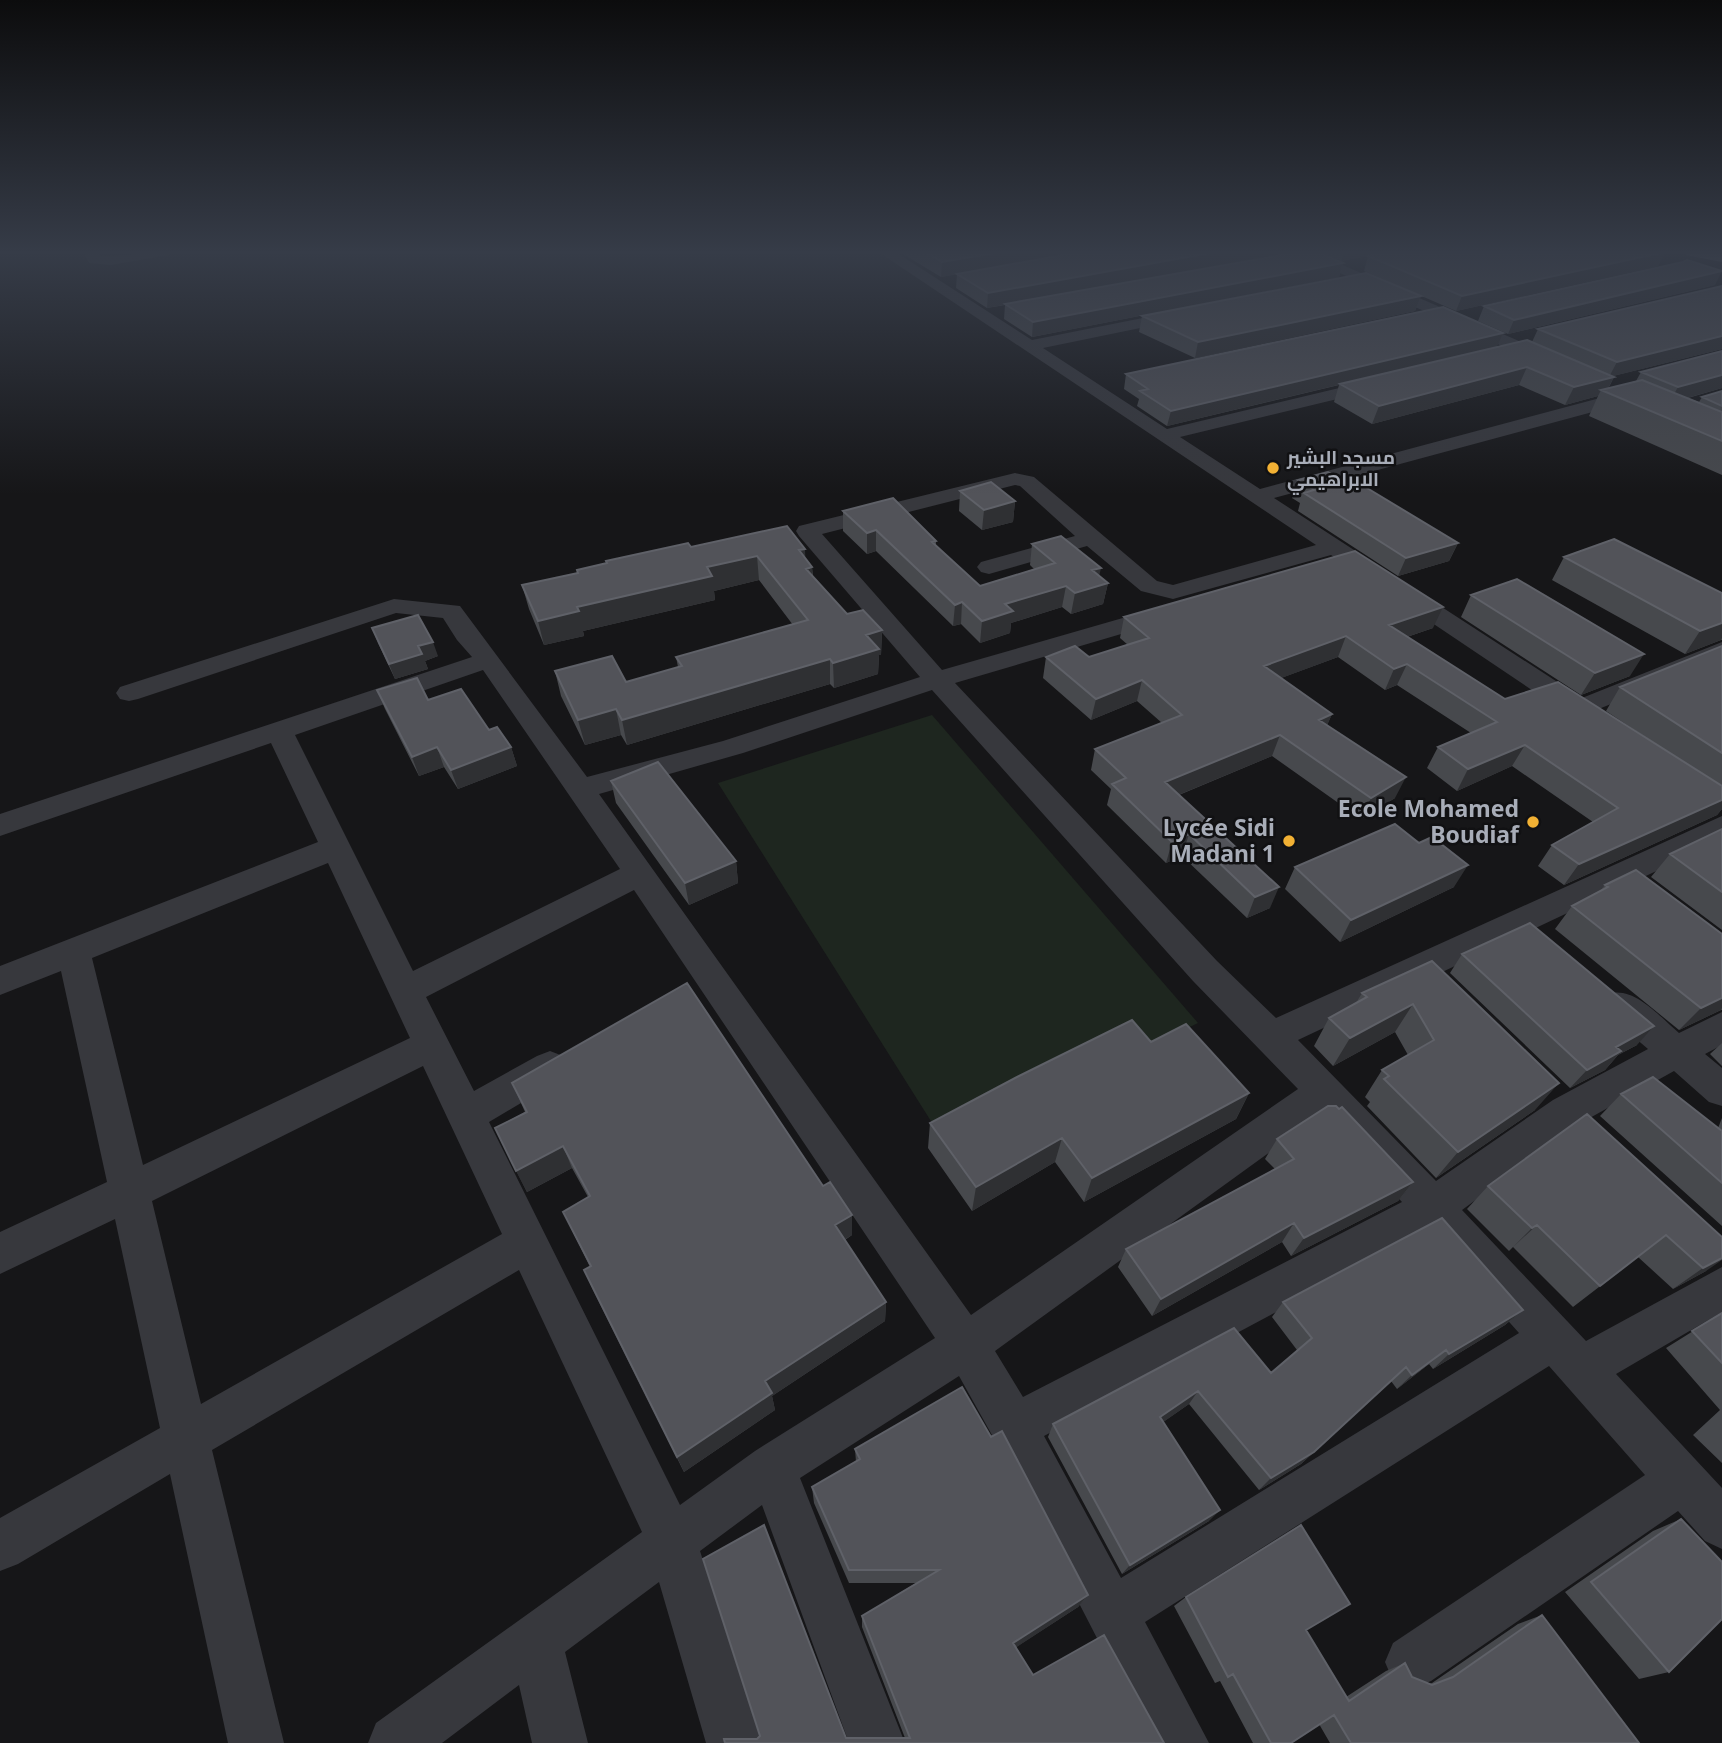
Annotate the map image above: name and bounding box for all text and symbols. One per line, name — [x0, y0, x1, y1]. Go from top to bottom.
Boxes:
place label: مسجد البشير الابراهيمي — [1286, 444, 1395, 495]
marker: مسجد البشير الابراهيمي — [1265, 460, 1281, 476]
place label: Ecole Mohamed Boudiaf — [1338, 792, 1520, 850]
place label: Lycée Sidi Madani 1 — [1163, 811, 1275, 869]
marker: Ecole Mohamed Boudiaf — [1525, 814, 1541, 830]
marker: Lycée Sidi Madani 1 — [1281, 833, 1297, 849]

